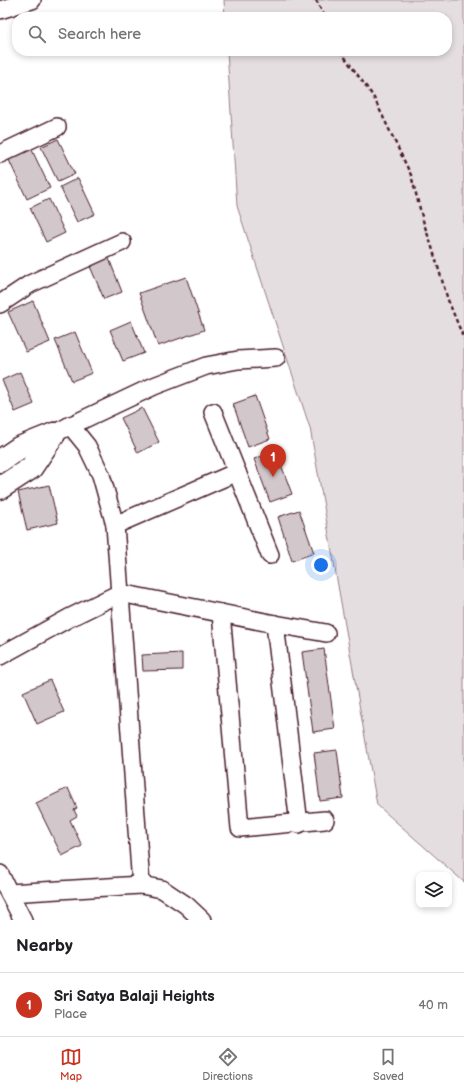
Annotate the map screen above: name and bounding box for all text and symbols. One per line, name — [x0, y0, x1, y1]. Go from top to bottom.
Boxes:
search box — [12, 12, 452, 56]
icon: search — [26, 23, 48, 45]
text: Search here — [58, 25, 141, 44]
pin: 1 — [260, 444, 286, 477]
your location — [311, 555, 331, 575]
map controls — [416, 872, 452, 908]
button: layers — [416, 872, 452, 908]
text: Nearby — [16, 936, 73, 956]
text: Sri Satya Balaji Heights — [54, 987, 215, 1006]
text: 1 — [26, 997, 32, 1013]
text: 40 m — [418, 997, 448, 1013]
text: Place — [54, 1006, 87, 1022]
tab: Map — [60, 1046, 82, 1083]
tab: Directions — [202, 1046, 253, 1083]
tab: Saved — [373, 1046, 404, 1083]

